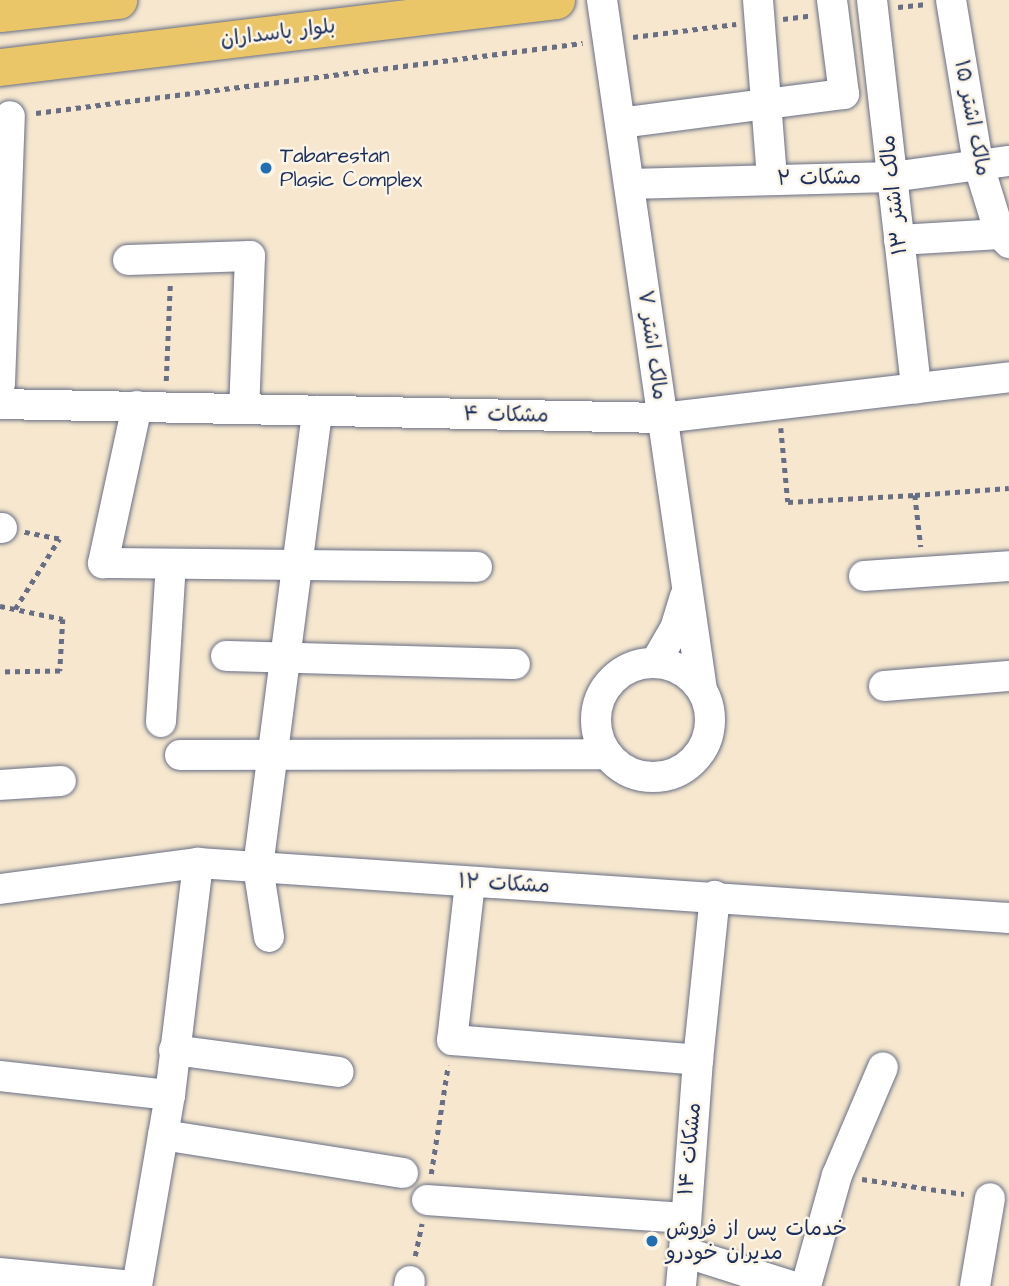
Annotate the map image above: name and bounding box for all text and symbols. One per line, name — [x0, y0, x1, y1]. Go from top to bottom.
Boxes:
street label: بلوار پاسداران — [219, 13, 337, 53]
street label: مالک اشتر ۱۵ — [948, 58, 996, 178]
street label: مالک اشتر ۱۳ — [875, 134, 913, 256]
place label: Tabarestan Plasic Complex — [280, 143, 422, 193]
marker: Tabarestan Plasic Complex — [258, 160, 274, 176]
street label: مشکات ۲ — [777, 165, 861, 191]
street label: مالک اشتر ۷ — [632, 289, 672, 401]
street label: مشکات ۴ — [463, 402, 549, 428]
street label: مشکات ۱۲ — [458, 869, 550, 899]
street label: مشکات ۱۴ — [673, 1101, 707, 1197]
place label: خدمات پس از فروش مدیران خودرو — [666, 1216, 847, 1266]
marker: خدمات پس از فروش مدیران خودرو — [644, 1233, 660, 1249]

